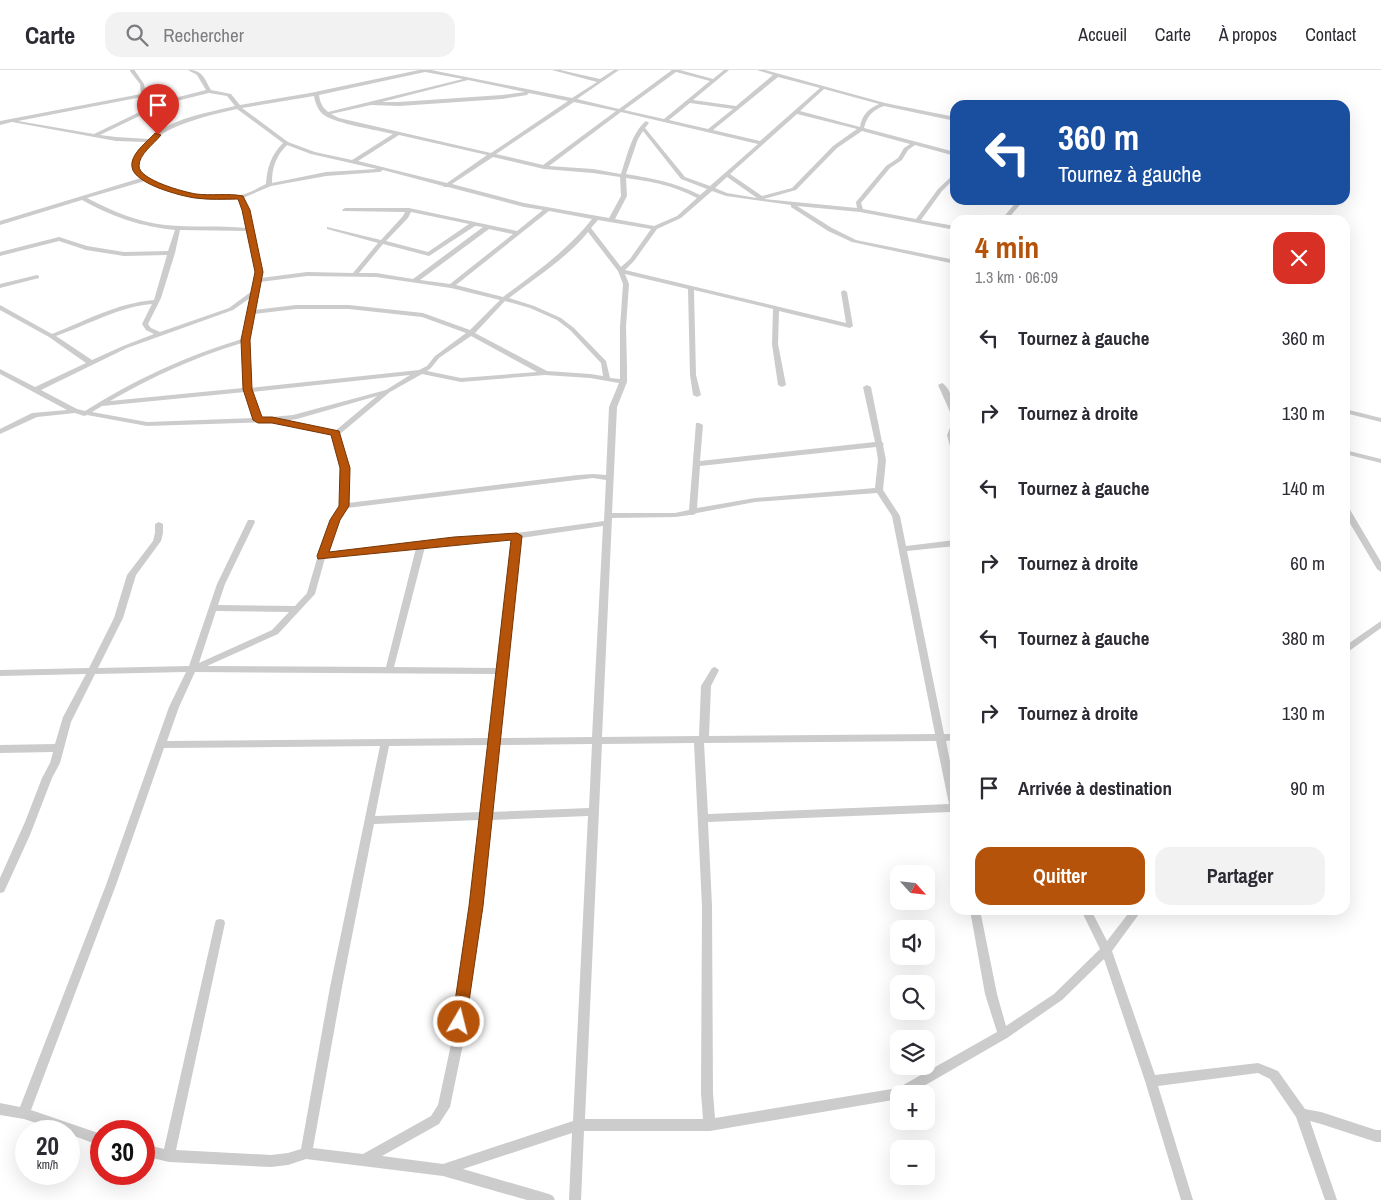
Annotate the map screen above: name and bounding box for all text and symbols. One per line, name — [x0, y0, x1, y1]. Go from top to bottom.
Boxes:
search box — [105, 12, 455, 57]
text: Carte — [25, 19, 75, 51]
icon: search — [123, 21, 151, 49]
text: Rechercher — [163, 22, 244, 48]
text: Accueil — [1078, 22, 1127, 47]
text: Carte — [1155, 22, 1191, 47]
text: À propos — [1219, 22, 1277, 47]
text: Contact — [1305, 22, 1356, 47]
pin — [137, 84, 179, 135]
icon: arrive — [144, 91, 172, 119]
text: 360 m — [1058, 114, 1139, 161]
icon: left — [975, 120, 1040, 185]
text: Tournez à gauche — [1058, 159, 1201, 189]
text: 4 min — [975, 227, 1039, 267]
button: close — [1273, 232, 1325, 284]
text: 1.3 km · 06:09 — [975, 266, 1058, 288]
icon: left — [975, 324, 1003, 352]
text: Tournez à gauche — [1018, 325, 1149, 351]
text: 360 m — [1282, 325, 1325, 351]
icon: right — [975, 399, 1003, 427]
text: Tournez à droite — [1018, 400, 1138, 426]
text: 130 m — [1282, 400, 1325, 426]
icon: left — [975, 474, 1003, 502]
text: Tournez à gauche — [1018, 475, 1149, 501]
text: 140 m — [1282, 475, 1325, 501]
icon: right — [975, 549, 1003, 577]
text: Tournez à droite — [1018, 550, 1138, 576]
text: 60 m — [1290, 550, 1325, 576]
icon: left — [975, 624, 1003, 652]
text: Tournez à gauche — [1018, 625, 1149, 651]
text: 380 m — [1282, 625, 1325, 651]
icon: right — [975, 699, 1003, 727]
text: Tournez à droite — [1018, 700, 1138, 726]
text: 130 m — [1282, 700, 1325, 726]
icon: arrive — [975, 774, 1003, 802]
text: Arrivée à destination — [1018, 775, 1172, 801]
text: 90 m — [1290, 775, 1325, 801]
button: Quitter — [975, 847, 1145, 905]
button: Partager — [1155, 847, 1325, 905]
north arrow — [890, 865, 935, 910]
map controls — [890, 865, 935, 1185]
button: sound — [890, 920, 935, 965]
button: search — [890, 975, 935, 1020]
position arrow — [432, 995, 484, 1047]
button: layers — [890, 1030, 935, 1075]
button: + — [890, 1085, 935, 1130]
speed limit sign: 30 — [90, 1120, 155, 1185]
text: 20 — [36, 1129, 59, 1163]
button: − — [890, 1140, 935, 1185]
text: km/h — [37, 1157, 58, 1173]

